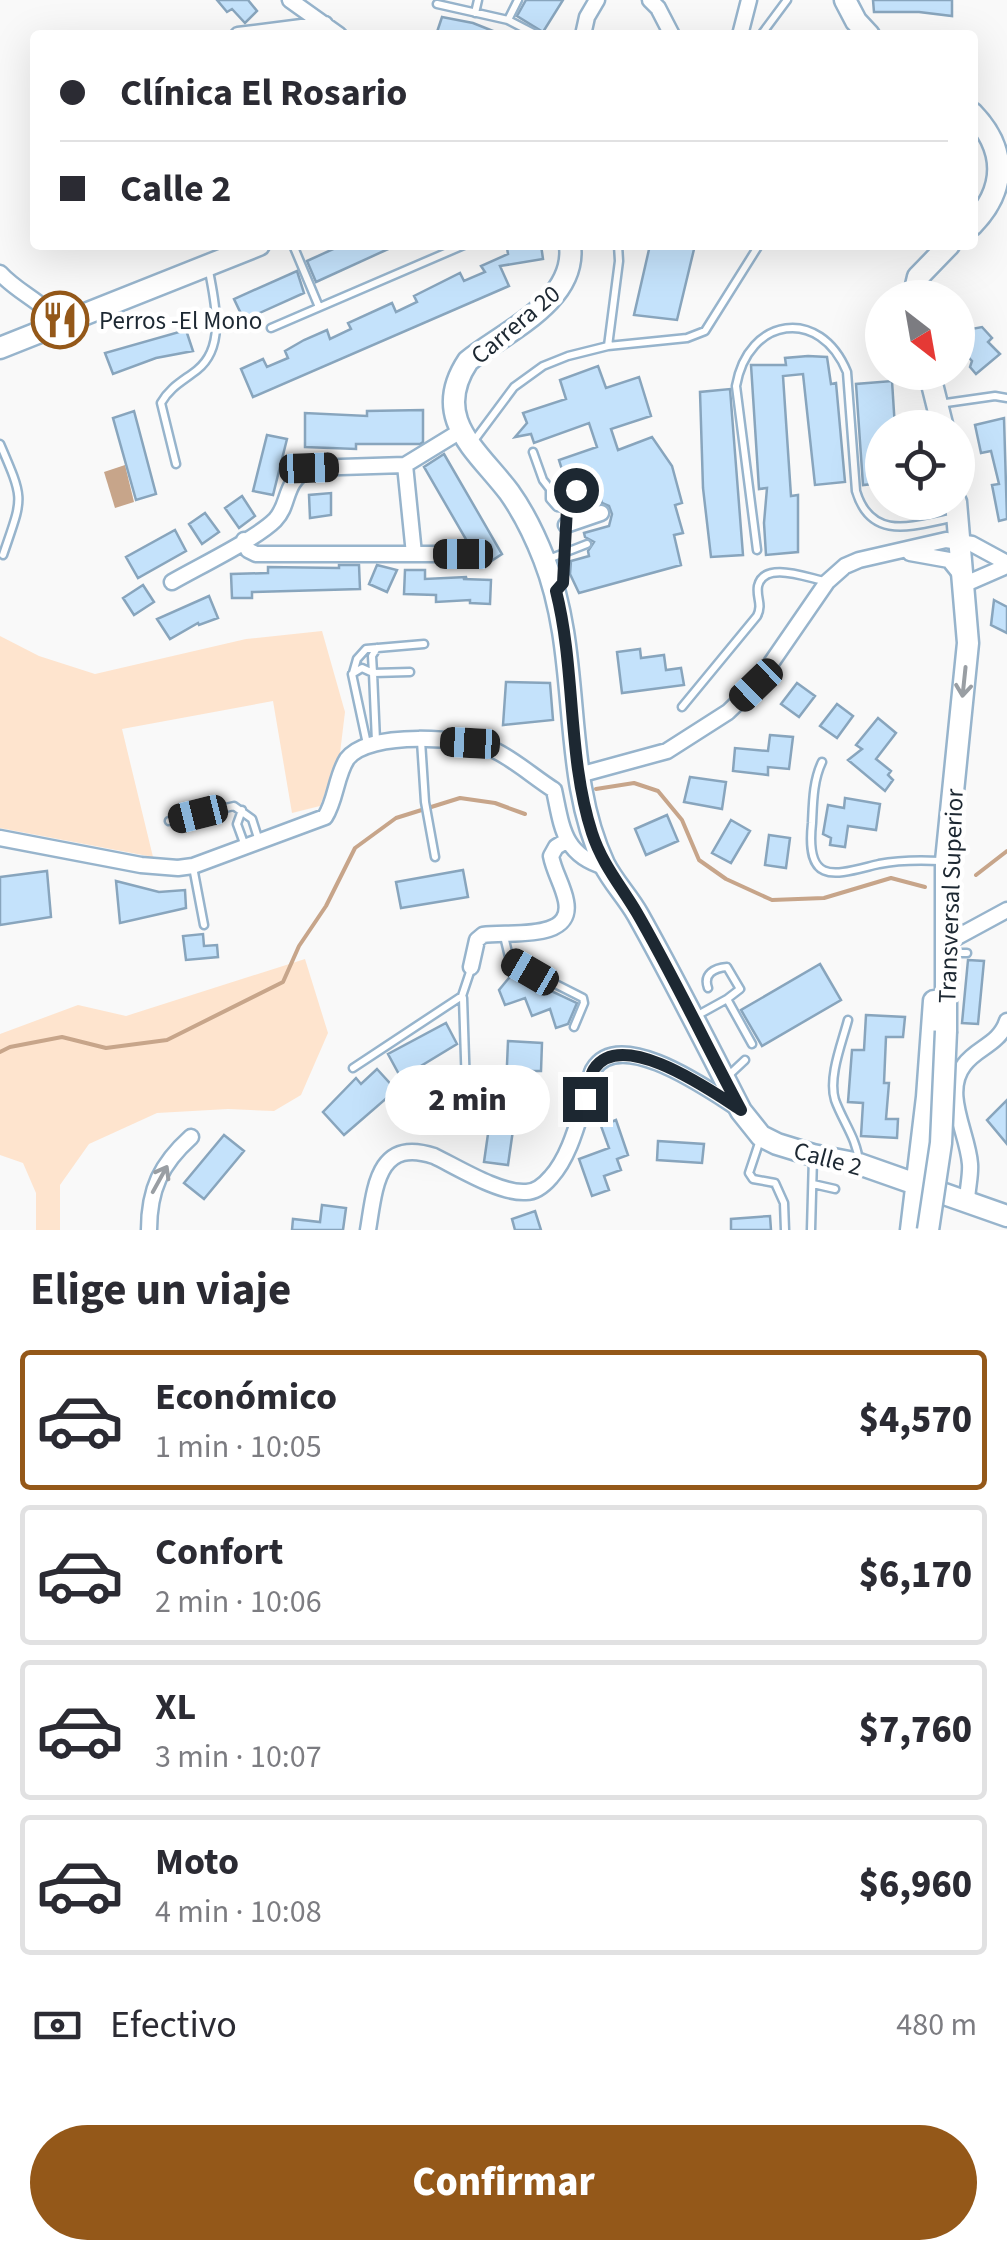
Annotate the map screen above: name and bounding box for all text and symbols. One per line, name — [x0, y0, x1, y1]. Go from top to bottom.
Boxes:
text: Clínica El Rosario — [120, 66, 407, 120]
text: Calle 2 — [120, 162, 231, 216]
street label: Carrera 20 — [463, 277, 568, 373]
north arrow — [865, 280, 975, 390]
map controls — [865, 280, 975, 520]
restaurant icon: Perros -El Mono — [30, 290, 90, 350]
place label: Perros -El Mono — [99, 303, 262, 339]
button: locate — [865, 410, 975, 520]
car — [278, 452, 340, 484]
route start — [554, 468, 599, 513]
car — [433, 539, 493, 569]
car — [724, 653, 788, 717]
one-way arrow — [954, 666, 973, 698]
car — [439, 726, 501, 760]
street label: Transversal Superior — [929, 788, 973, 1004]
car — [165, 792, 231, 836]
car — [497, 944, 563, 1000]
callout: 2 min — [385, 1064, 550, 1134]
text: 2 min — [428, 1077, 507, 1123]
route end — [563, 1077, 608, 1122]
street label: Calle 2 — [790, 1133, 866, 1185]
one-way arrow — [150, 1165, 170, 1194]
text: Elige un viaje — [30, 1258, 291, 1322]
text: Económico — [155, 1370, 337, 1424]
icon: car — [35, 1375, 125, 1465]
text: $4,570 — [859, 1393, 972, 1447]
text: 1 min · 10:05 — [155, 1424, 322, 1470]
text: Confort — [155, 1525, 283, 1579]
icon: car — [35, 1530, 125, 1620]
text: $6,170 — [859, 1548, 972, 1602]
text: 2 min · 10:06 — [155, 1579, 322, 1625]
text: XL — [155, 1680, 196, 1734]
icon: car — [35, 1685, 125, 1775]
text: $7,760 — [859, 1703, 972, 1757]
text: 3 min · 10:07 — [155, 1734, 322, 1780]
text: Moto — [155, 1835, 239, 1889]
icon: car — [35, 1840, 125, 1930]
text: $6,960 — [859, 1858, 972, 1912]
text: 4 min · 10:08 — [155, 1889, 322, 1935]
icon: cash — [30, 1998, 85, 2053]
text: Efectivo — [110, 1998, 237, 2052]
text: 480 m — [896, 2002, 977, 2048]
button: Confirmar — [30, 2125, 977, 2240]

